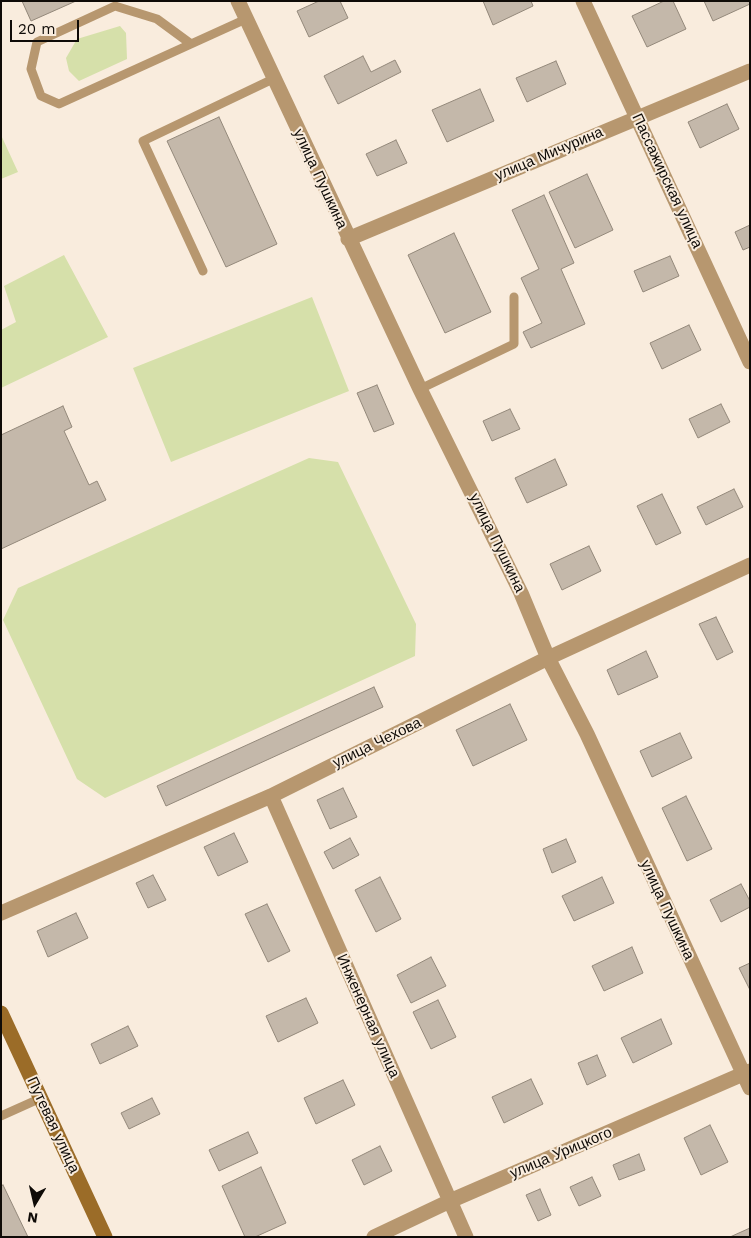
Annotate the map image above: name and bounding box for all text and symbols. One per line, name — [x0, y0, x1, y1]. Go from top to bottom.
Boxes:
scale bar — [12, 10, 81, 42]
text: 20 m — [18, 20, 56, 38]
street label: Пассажирская улица — [628, 111, 706, 251]
street label: улица Мичурина — [492, 123, 606, 185]
street label: улица Пушкина — [289, 126, 351, 232]
street label: улица Пушкина — [465, 490, 529, 596]
street label: улица Чехова — [330, 714, 424, 772]
street label: улица Пушкина — [636, 857, 698, 963]
street label: Инженерная улица — [333, 951, 403, 1081]
street label: Путевая улица — [23, 1074, 83, 1176]
street label: улица Урицкого — [507, 1123, 615, 1183]
north arrow — [10, 1178, 60, 1228]
text: N — [26, 1209, 39, 1227]

